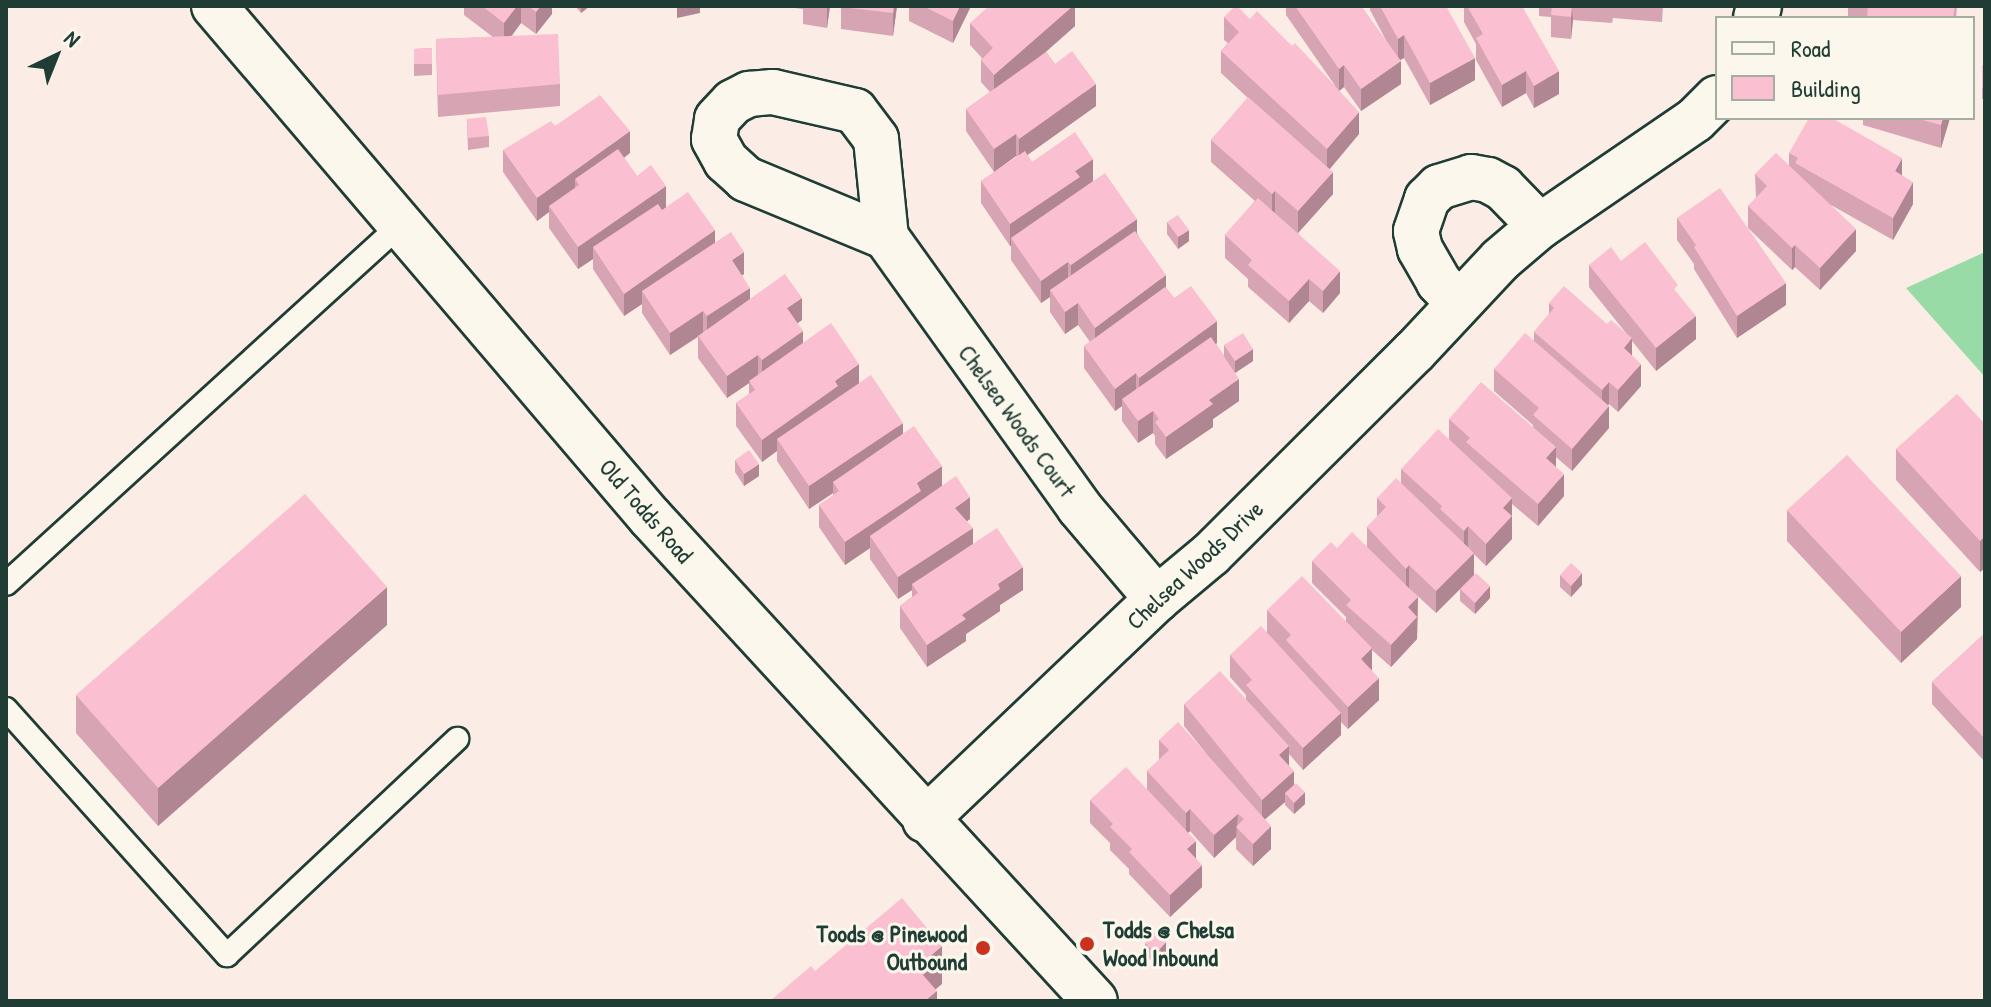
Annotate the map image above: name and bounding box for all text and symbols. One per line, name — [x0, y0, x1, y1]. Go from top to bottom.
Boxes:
north arrow — [16, 16, 96, 96]
legend — [1715, 16, 1975, 120]
text: N — [58, 23, 87, 53]
text: Road — [1791, 32, 1830, 64]
text: Building — [1791, 72, 1861, 104]
street label: Chelsea Woods Court — [952, 339, 1082, 503]
street label: Old Todds Road — [593, 453, 699, 569]
street label: Chelsea Woods Drive — [1121, 494, 1269, 636]
place label: Todds @ Chelsa Wood Inbound — [1103, 916, 1234, 972]
place label: Toods @ Pinewood Outbound — [816, 920, 967, 976]
marker: Todds @ Chelsa Wood Inbound — [1078, 935, 1096, 953]
marker: Toods @ Pinewood Outbound — [974, 939, 992, 957]

